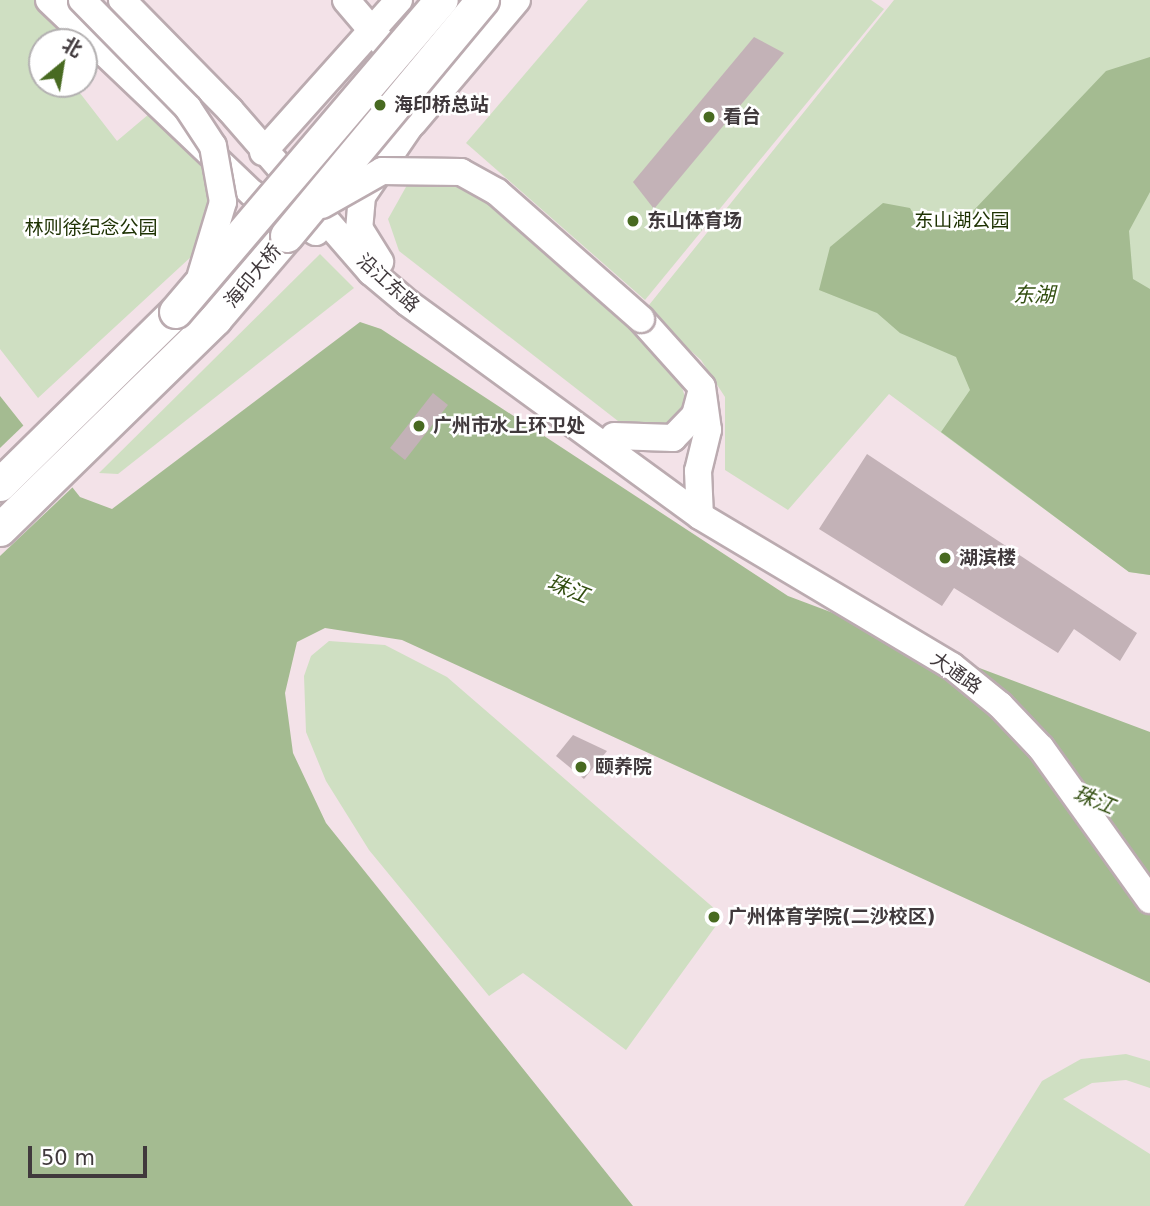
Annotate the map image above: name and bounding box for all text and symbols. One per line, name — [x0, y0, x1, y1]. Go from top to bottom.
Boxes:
north arrow — [28, 28, 98, 98]
text: 北 — [59, 32, 86, 61]
place label: 海印桥总站 — [394, 94, 489, 116]
marker: 海印桥总站 — [372, 97, 388, 113]
place label: 看台 — [723, 106, 761, 128]
marker: 看台 — [701, 109, 717, 125]
place label: 东山体育场 — [647, 210, 742, 232]
park label: 东山湖公园 — [915, 210, 1009, 232]
marker: 东山体育场 — [625, 213, 641, 229]
park label: 林则徐纪念公园 — [25, 217, 157, 239]
street label: 海印大桥 — [220, 240, 286, 312]
street label: 沿江东路 — [352, 249, 424, 317]
water label: 东湖 — [1013, 282, 1055, 308]
place label: 广州市水上环卫处 — [433, 415, 585, 437]
marker: 广州市水上环卫处 — [411, 418, 427, 434]
place label: 湖滨楼 — [959, 547, 1016, 569]
marker: 湖滨楼 — [937, 550, 953, 566]
water label: 珠江 — [544, 569, 592, 609]
street label: 大通路 — [926, 647, 986, 699]
place label: 颐养院 — [595, 756, 652, 778]
marker: 颐养院 — [573, 759, 589, 775]
water label: 珠江 — [1070, 780, 1118, 820]
place label: 广州体育学院(二沙校区) — [728, 906, 935, 928]
marker: 广州体育学院(二沙校区) — [706, 909, 722, 925]
scale bar — [32, 1132, 150, 1176]
text: 50 m — [41, 1146, 95, 1170]

